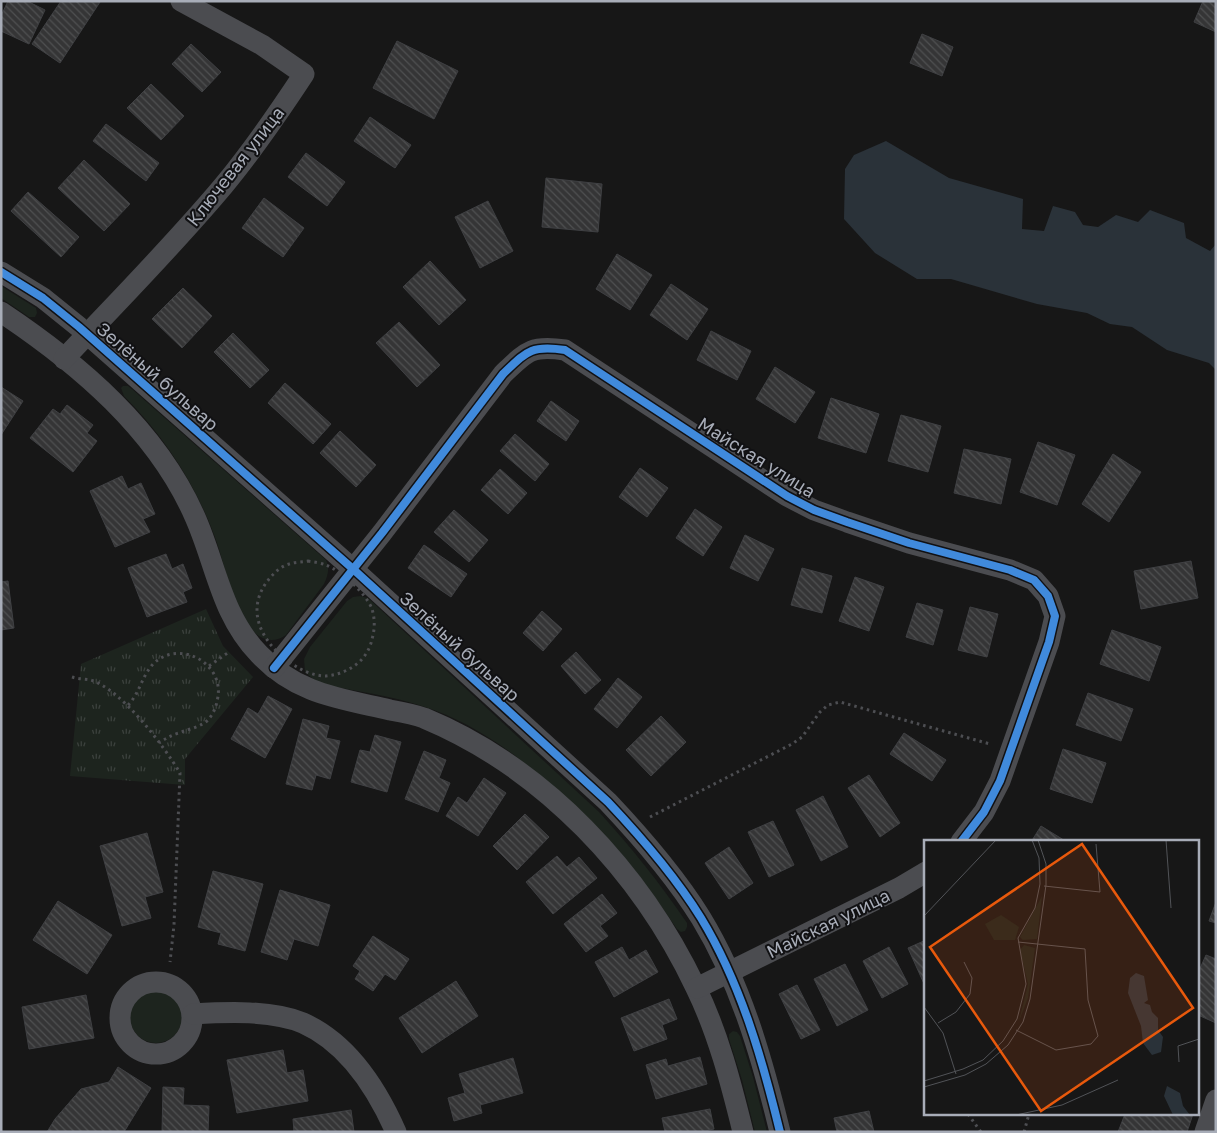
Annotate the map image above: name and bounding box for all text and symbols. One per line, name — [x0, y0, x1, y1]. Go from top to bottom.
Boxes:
street label: Ключевая улица — [181, 102, 289, 230]
street label: Зелёный бульвар — [93, 317, 223, 435]
street label: Майская улица — [694, 412, 820, 502]
street label: Зелёный бульвар — [395, 586, 525, 706]
inset map — [924, 840, 1200, 1116]
street label: Майская улица — [763, 884, 893, 962]

